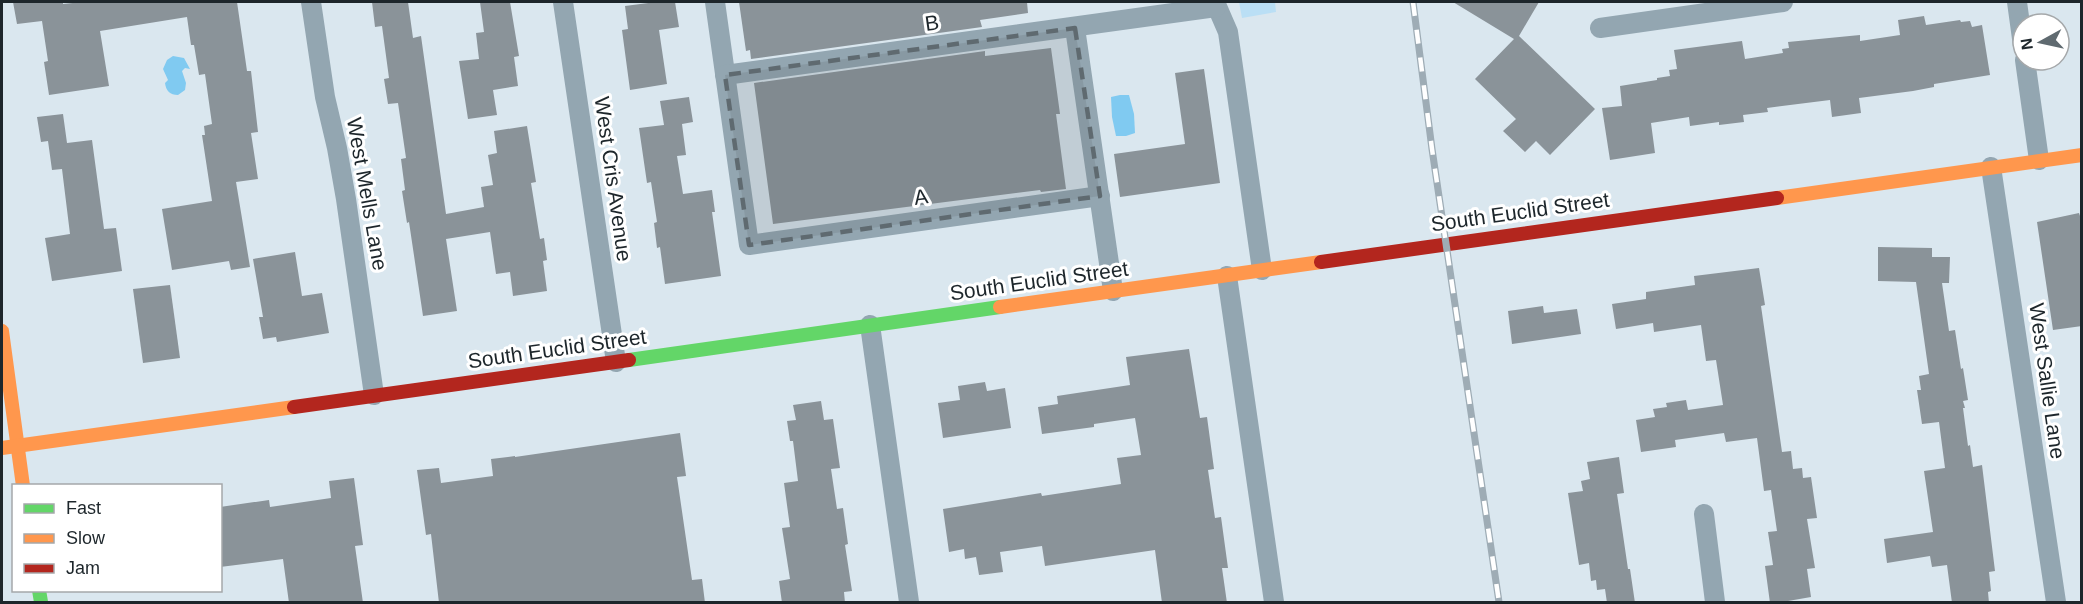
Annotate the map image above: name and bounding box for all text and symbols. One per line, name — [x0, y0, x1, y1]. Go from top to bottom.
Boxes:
street label: B — [923, 10, 940, 35]
north arrow — [2011, 12, 2071, 72]
text: N — [2017, 37, 2036, 51]
street label: West Cris Avenue — [591, 95, 636, 263]
street label: West Mells Lane — [343, 116, 392, 272]
street label: A — [912, 184, 929, 209]
street label: South Euclid Street — [1429, 188, 1611, 235]
street label: South Euclid Street — [948, 257, 1130, 304]
street label: West Sallie Lane — [2025, 301, 2070, 460]
street label: South Euclid Street — [466, 325, 648, 372]
legend — [12, 484, 222, 592]
text: Fast — [66, 498, 101, 518]
text: Slow — [66, 528, 106, 548]
text: Jam — [66, 558, 100, 578]

